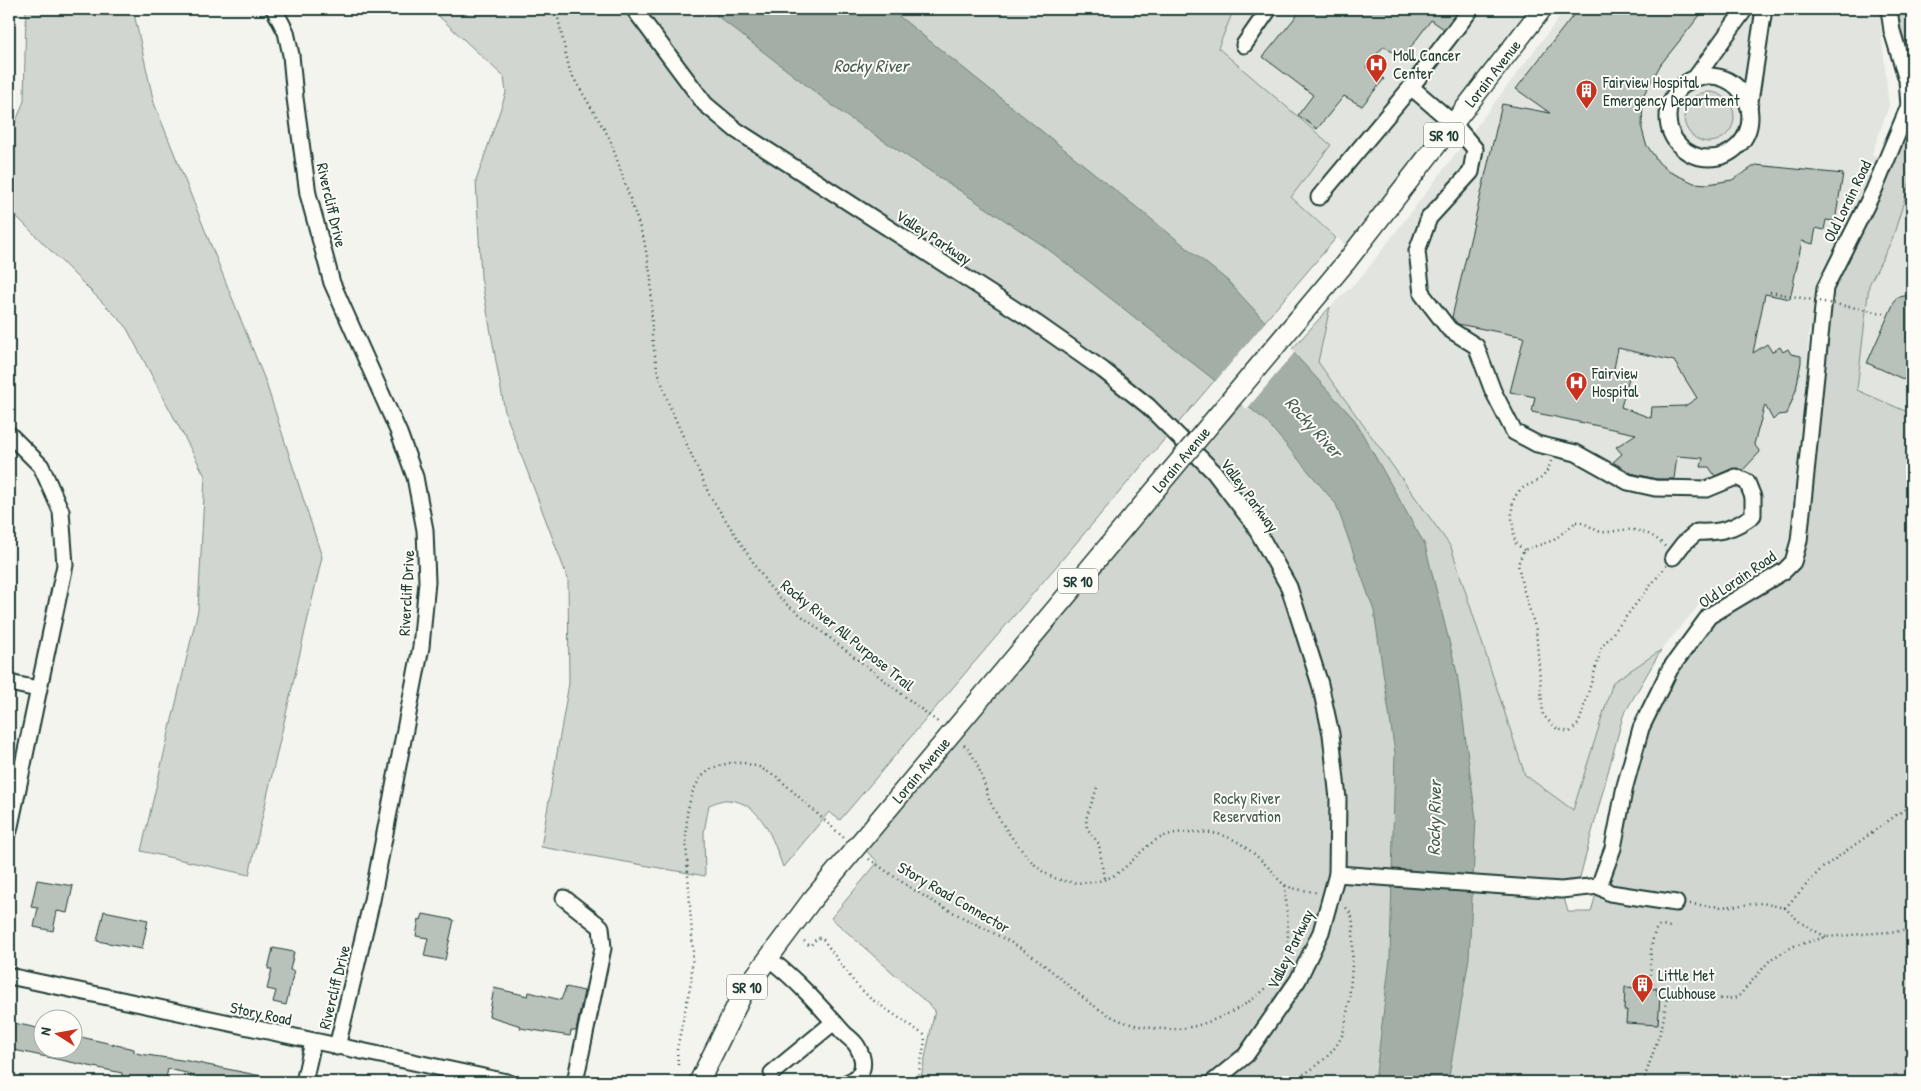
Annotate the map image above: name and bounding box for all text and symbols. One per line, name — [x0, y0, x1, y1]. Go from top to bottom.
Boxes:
street label: Lorain Avenue — [1459, 34, 1526, 111]
place label: Moll Cancer Center — [1393, 44, 1461, 84]
hospital icon: Moll Cancer Center — [1365, 52, 1389, 83]
water label: Rocky River — [833, 53, 911, 78]
place label: Fairview Hospital Emergency Department — [1602, 71, 1740, 111]
building icon: Fairview Hospital Emergency Department — [1575, 79, 1599, 110]
road number: SR 10 — [1424, 122, 1464, 148]
street label: Old Lorain Road — [1818, 156, 1876, 246]
street label: Rivercliff Drive — [312, 161, 353, 250]
street label: Valley Parkway — [892, 204, 976, 270]
place label: Fairview Hospital — [1591, 362, 1639, 402]
hospital icon: Fairview Hospital — [1564, 370, 1588, 401]
water label: Rocky River — [1280, 391, 1350, 465]
street label: Lorain Avenue — [1147, 421, 1215, 497]
street label: Valley Parkway — [1216, 454, 1284, 537]
street label: Old Lorain Road — [1694, 545, 1780, 613]
street label: Rivercliff Drive — [393, 549, 419, 637]
road number: SR 10 — [1058, 568, 1098, 594]
street label: Rocky River All Purpose Trail — [776, 574, 920, 696]
street label: Lorain Avenue — [887, 732, 955, 808]
water label: Rocky River — [1421, 778, 1447, 856]
park label: Rocky River Reservation — [1213, 787, 1281, 827]
street label: Story Road Connector — [894, 856, 1014, 938]
street label: Valley Parkway — [1261, 905, 1319, 993]
street label: Rivercliff Drive — [313, 942, 355, 1031]
place label: Little Met Clubhouse — [1658, 964, 1717, 1004]
building icon: Little Met Clubhouse — [1630, 972, 1654, 1003]
road number: SR 10 — [727, 974, 767, 1000]
street label: Story Road — [228, 996, 294, 1030]
north arrow — [32, 1008, 82, 1058]
text: N — [35, 1025, 55, 1037]

